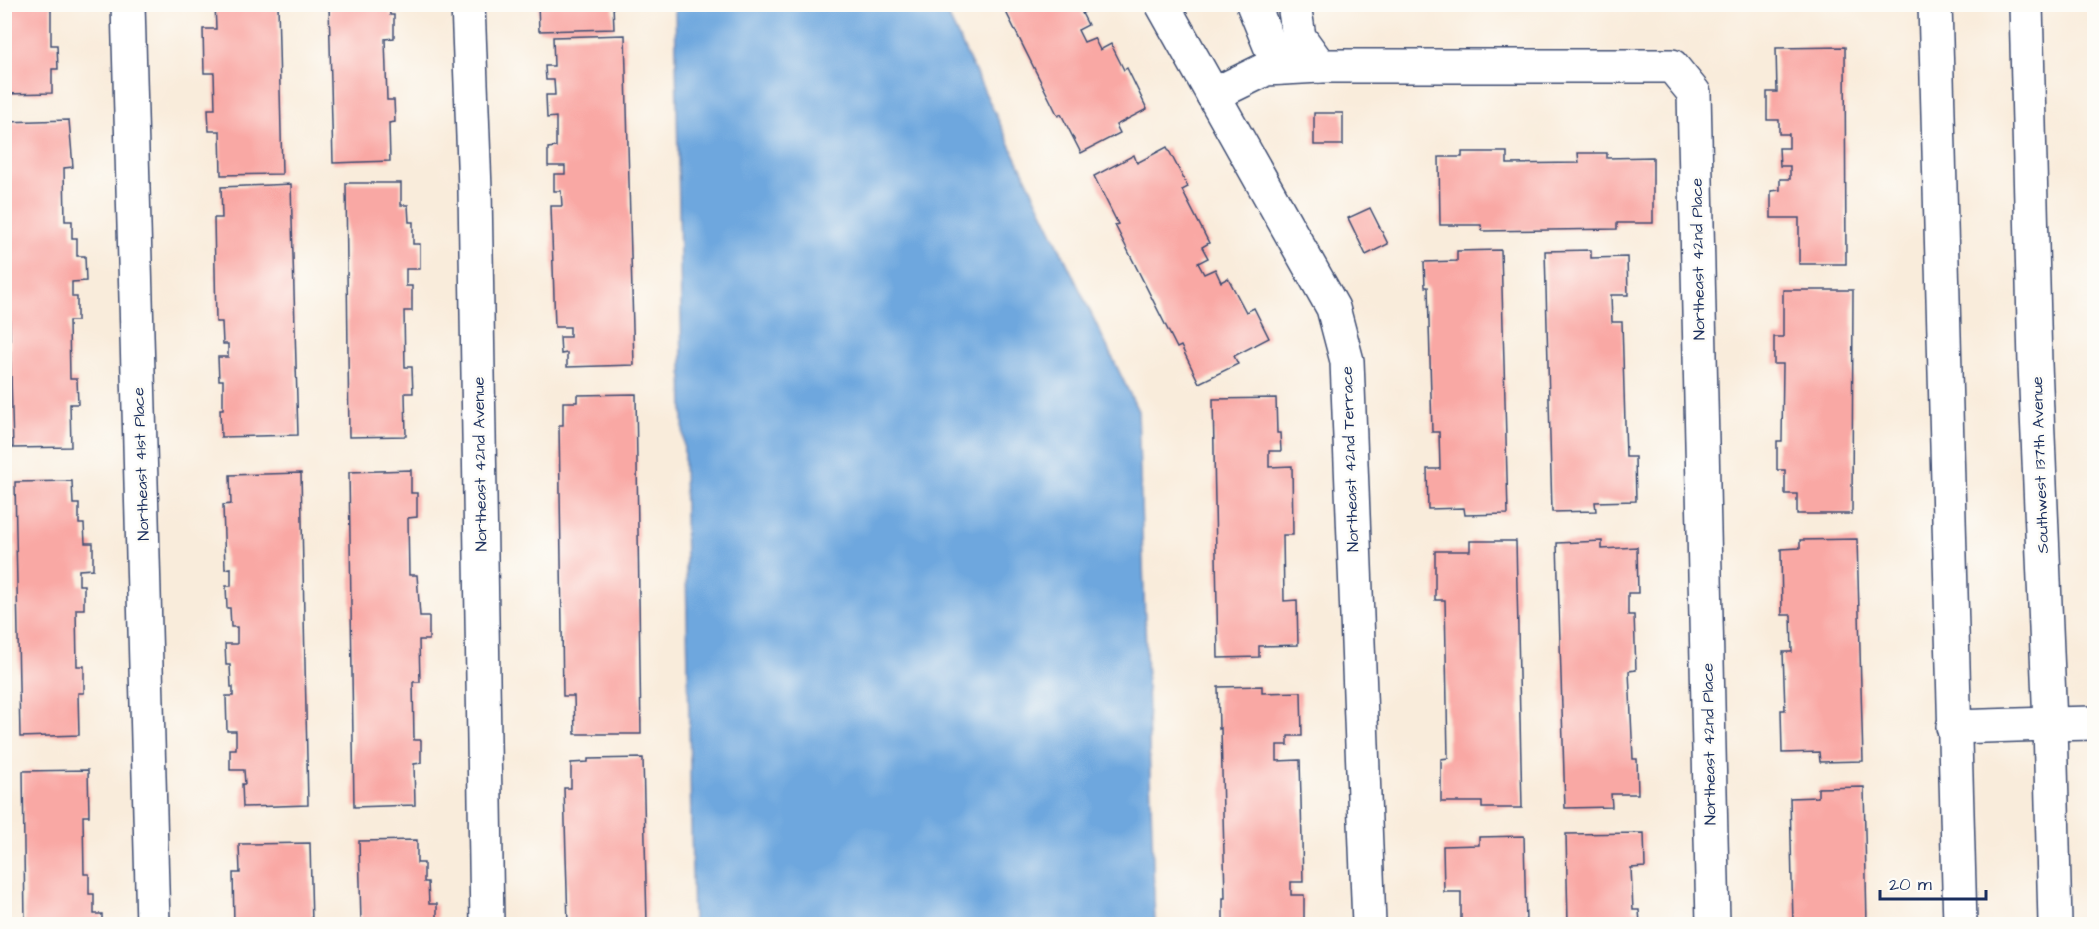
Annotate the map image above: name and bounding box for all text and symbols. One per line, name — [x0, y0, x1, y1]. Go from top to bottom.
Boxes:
street label: Northeast 42nd Place — [1686, 177, 1710, 340]
street label: Northeast 42nd Terrace — [1336, 365, 1364, 552]
street label: Northeast 42nd Avenue — [467, 376, 493, 551]
street label: Southwest 137th Avenue — [2026, 376, 2054, 554]
street label: Northeast 41st Place — [127, 387, 155, 541]
street label: Northeast 42nd Place — [1697, 662, 1721, 825]
scale bar — [1880, 863, 1986, 901]
text: 20 m — [1889, 872, 1932, 897]

